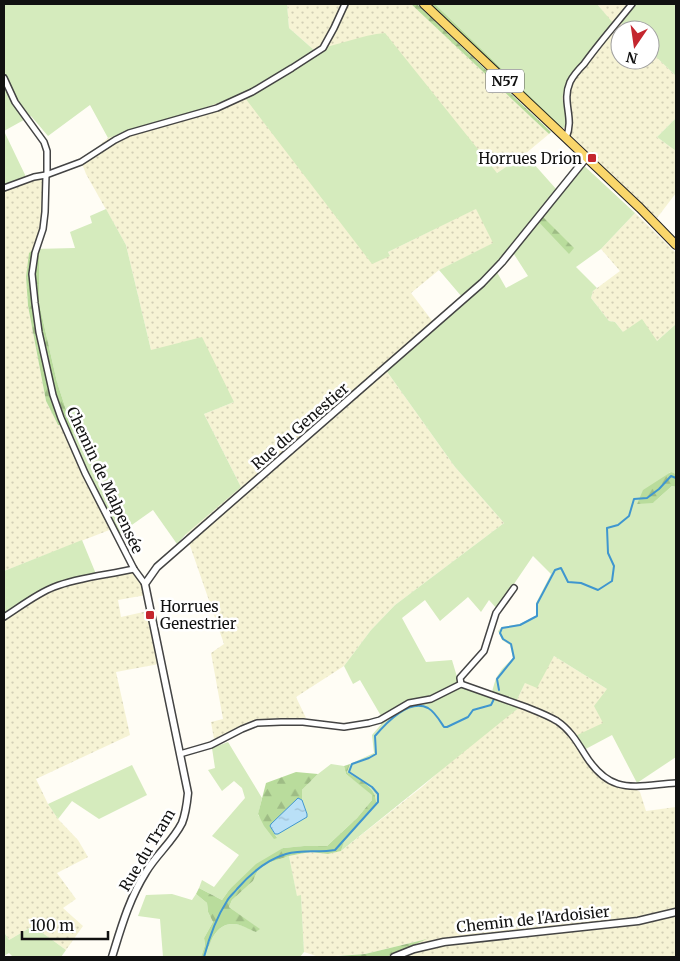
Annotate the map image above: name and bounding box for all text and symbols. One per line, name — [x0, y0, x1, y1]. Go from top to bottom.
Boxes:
north arrow — [610, 20, 660, 70]
text: N — [625, 48, 639, 68]
road number: N57 — [486, 70, 524, 92]
place label: Horrues Drion — [478, 149, 582, 168]
marker: Horrues Drion — [586, 152, 598, 164]
street label: Rue du Genestier — [247, 378, 353, 473]
street label: Chemin de Malpensée — [63, 404, 147, 556]
place label: Horrues Genestrier — [160, 597, 237, 633]
marker: Horrues Genestrier — [144, 609, 156, 621]
street label: Rue du Tram — [115, 805, 179, 895]
street label: Chemin de l'Ardoisier — [455, 901, 611, 936]
scale bar — [22, 908, 109, 940]
text: 100 m — [30, 916, 74, 935]

